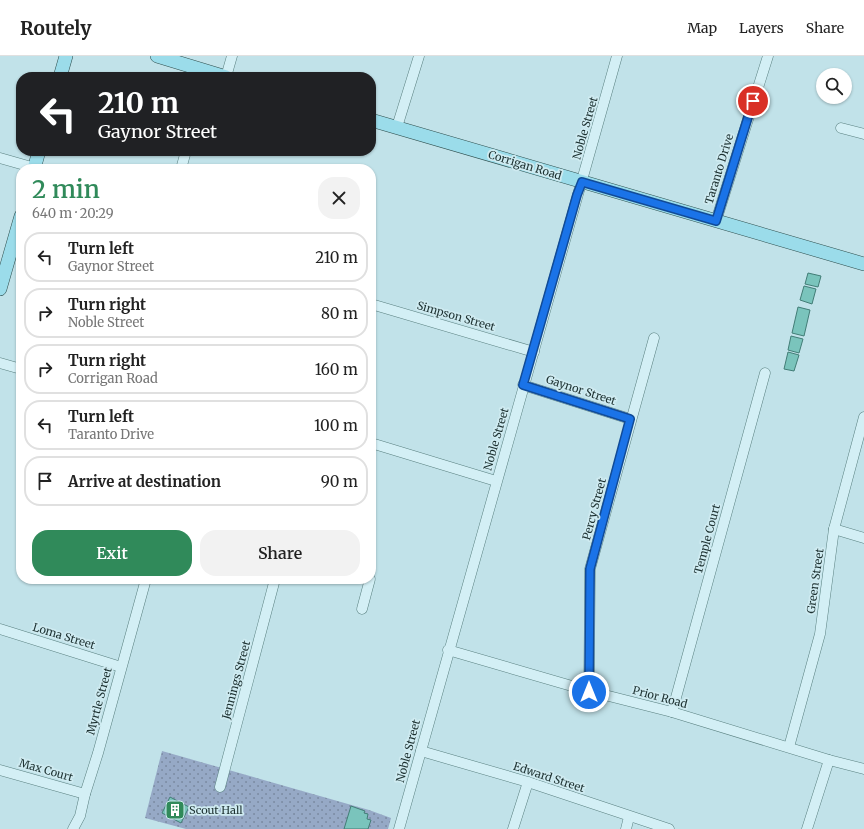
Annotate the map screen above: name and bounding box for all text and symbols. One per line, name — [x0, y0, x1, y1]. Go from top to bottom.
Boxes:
text: Routely — [20, 16, 92, 40]
text: Map — [687, 19, 717, 37]
text: Layers — [739, 19, 784, 37]
text: Share — [806, 19, 844, 37]
map controls — [816, 68, 852, 104]
button: search — [816, 68, 852, 104]
pin — [736, 84, 770, 118]
text: 210 m — [98, 85, 179, 121]
icon: left — [32, 88, 84, 140]
icon: arrive — [742, 90, 764, 112]
street label: Noble Street — [569, 94, 601, 161]
text: Gaynor Street — [98, 120, 217, 143]
street label: Taranto Drive — [702, 132, 736, 206]
street label: Corrigan Road — [487, 147, 564, 183]
text: 2 min — [32, 174, 100, 205]
button: close — [318, 177, 360, 219]
text: 640 m · 20:29 — [32, 205, 114, 222]
text: Turn left — [68, 239, 134, 258]
icon: left — [34, 246, 56, 268]
text: 210 m — [315, 248, 358, 267]
text: Gaynor Street — [68, 258, 154, 275]
text: Turn right — [68, 295, 146, 314]
street label: Simpson Street — [415, 298, 497, 334]
icon: right — [34, 302, 56, 324]
text: 80 m — [321, 304, 358, 323]
text: Noble Street — [68, 314, 144, 331]
text: Turn right — [68, 351, 146, 370]
icon: right — [34, 358, 56, 380]
text: 160 m — [315, 360, 358, 379]
text: Corrigan Road — [68, 370, 158, 387]
street label: Gaynor Street — [544, 372, 618, 408]
street label: Noble Street — [480, 405, 512, 472]
text: Turn left — [68, 407, 134, 426]
icon: left — [34, 414, 56, 436]
text: 100 m — [314, 416, 358, 435]
text: Taranto Drive — [68, 426, 154, 443]
icon: arrive — [34, 470, 56, 492]
text: Arrive at destination — [68, 472, 221, 491]
text: 90 m — [321, 472, 358, 491]
street label: Percy Street — [579, 476, 609, 541]
street label: Temple Court — [691, 502, 723, 575]
button: Exit — [32, 530, 192, 576]
button: Share — [200, 530, 360, 576]
street label: Green Street — [804, 547, 827, 614]
street label: Loma Street — [31, 620, 97, 652]
street label: Jennings Street — [219, 638, 253, 722]
street label: Myrtle Street — [83, 665, 115, 736]
position arrow — [568, 671, 610, 713]
street label: Prior Road — [631, 683, 689, 711]
street label: Noble Street — [393, 717, 423, 784]
street label: Max Court — [17, 756, 75, 785]
street label: Edward Street — [512, 759, 587, 795]
building icon: Scout Hall — [164, 799, 186, 821]
place label: Scout Hall — [189, 803, 243, 817]

